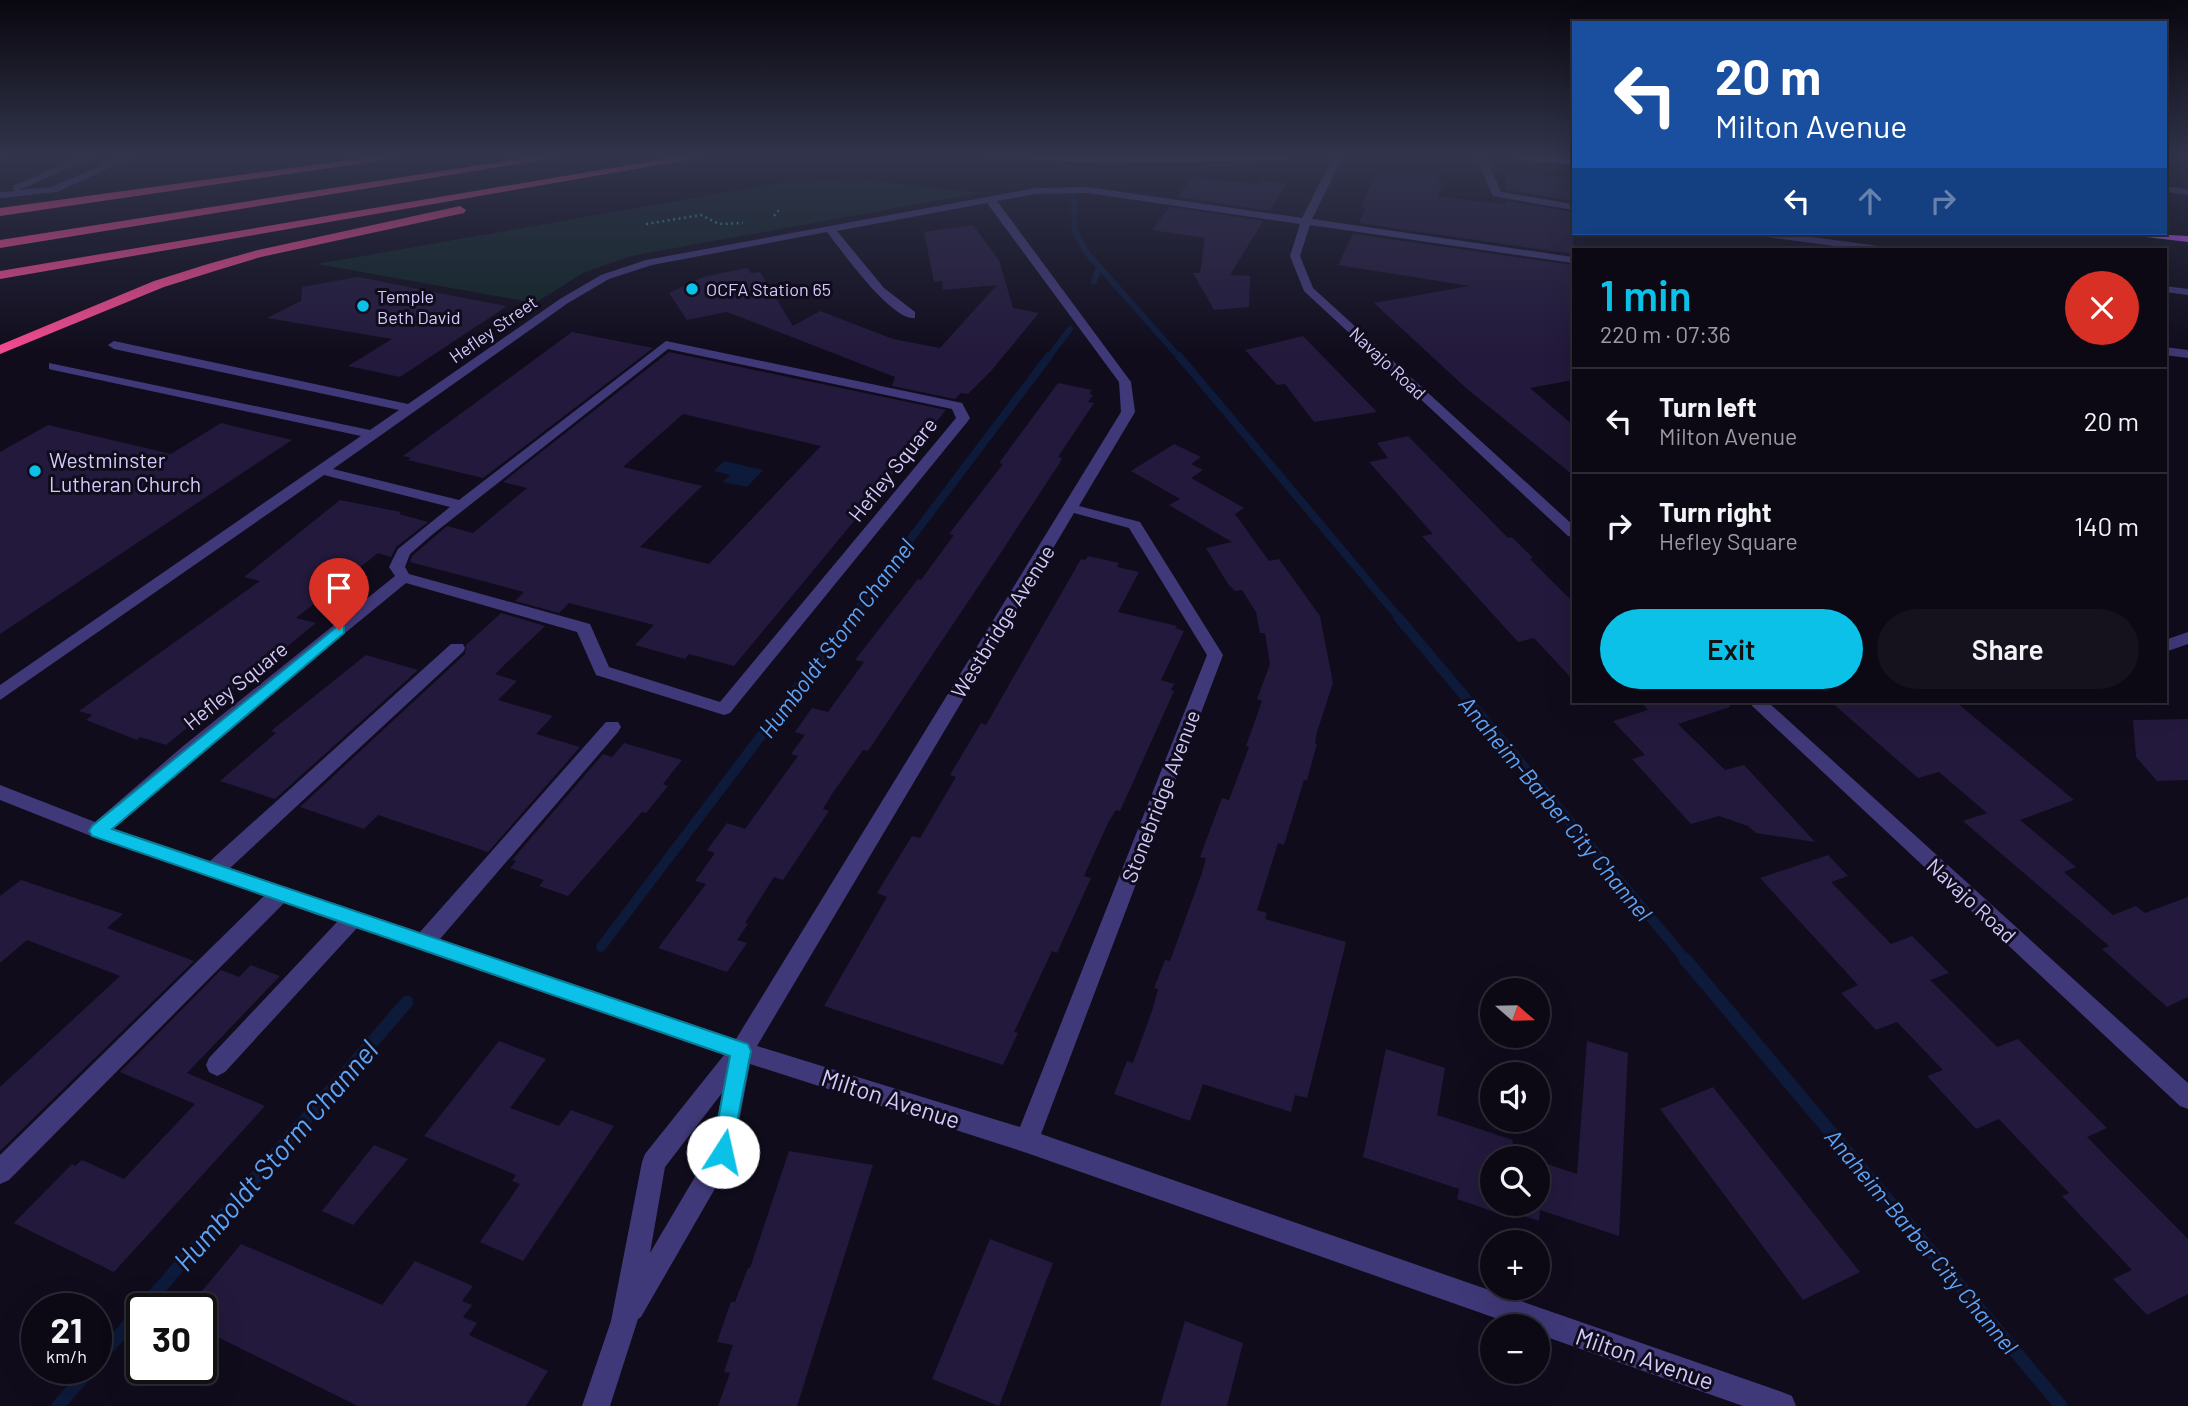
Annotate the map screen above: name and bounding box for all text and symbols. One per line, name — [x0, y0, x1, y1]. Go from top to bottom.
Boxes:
text: 20 m — [1715, 46, 1821, 105]
icon: left — [1600, 49, 1691, 140]
text: Milton Avenue — [1715, 106, 1907, 144]
icon: left — [1778, 182, 1816, 220]
icon: ahead — [1851, 182, 1889, 220]
icon: right — [1924, 182, 1962, 220]
text: 1 min — [1600, 269, 1692, 319]
button: close — [2065, 271, 2139, 345]
place label: OCFA Station 65 — [706, 278, 831, 300]
marker: OCFA Station 65 — [684, 281, 700, 297]
place label: Temple Beth David — [377, 285, 461, 328]
street label: Hefley Street — [445, 291, 541, 367]
marker: Temple Beth David — [355, 298, 371, 314]
text: 220 m · 07:36 — [1600, 320, 1731, 348]
street label: Navajo Road — [1345, 322, 1431, 404]
text: Turn left — [1659, 391, 1757, 422]
icon: left — [1600, 402, 1638, 440]
text: 20 m — [2084, 405, 2139, 436]
street label: Hefley Square — [842, 412, 942, 526]
text: Milton Avenue — [1659, 422, 1797, 450]
place label: Westminster Lutheran Church — [49, 447, 201, 496]
marker: Westminster Lutheran Church — [27, 463, 43, 479]
text: Turn right — [1659, 496, 1772, 527]
icon: right — [1600, 507, 1638, 545]
text: 140 m — [2074, 510, 2139, 541]
text: Hefley Square — [1659, 527, 1798, 555]
water label: Humboldt Storm Channel — [752, 533, 920, 743]
street label: Westbridge Avenue — [945, 540, 1059, 702]
pin — [309, 558, 369, 630]
icon: arrive — [320, 569, 358, 607]
button: Exit — [1600, 609, 1863, 689]
button: Share — [1877, 609, 2139, 689]
street label: Hefley Square — [178, 635, 292, 735]
water label: Anaheim-Barber City Channel — [1454, 690, 1658, 926]
street label: Stonebridge Avenue — [1116, 706, 1204, 886]
street label: Navajo Road — [1922, 852, 2022, 948]
north arrow — [1480, 978, 1550, 1048]
map controls — [1480, 978, 1550, 1384]
water label: Humboldt Storm Channel — [166, 1033, 384, 1277]
street label: Milton Avenue — [818, 1062, 964, 1134]
button: sound — [1480, 1062, 1550, 1132]
position arrow — [686, 1115, 760, 1189]
water label: Anaheim-Barber City Channel — [1820, 1123, 2024, 1359]
button: search — [1480, 1146, 1550, 1216]
button: + — [1480, 1230, 1550, 1300]
speed limit sign: 30 — [126, 1293, 217, 1384]
text: 21 — [51, 1308, 82, 1350]
button: − — [1480, 1314, 1550, 1384]
street label: Milton Avenue — [1572, 1321, 1718, 1395]
text: km/h — [46, 1345, 87, 1367]

